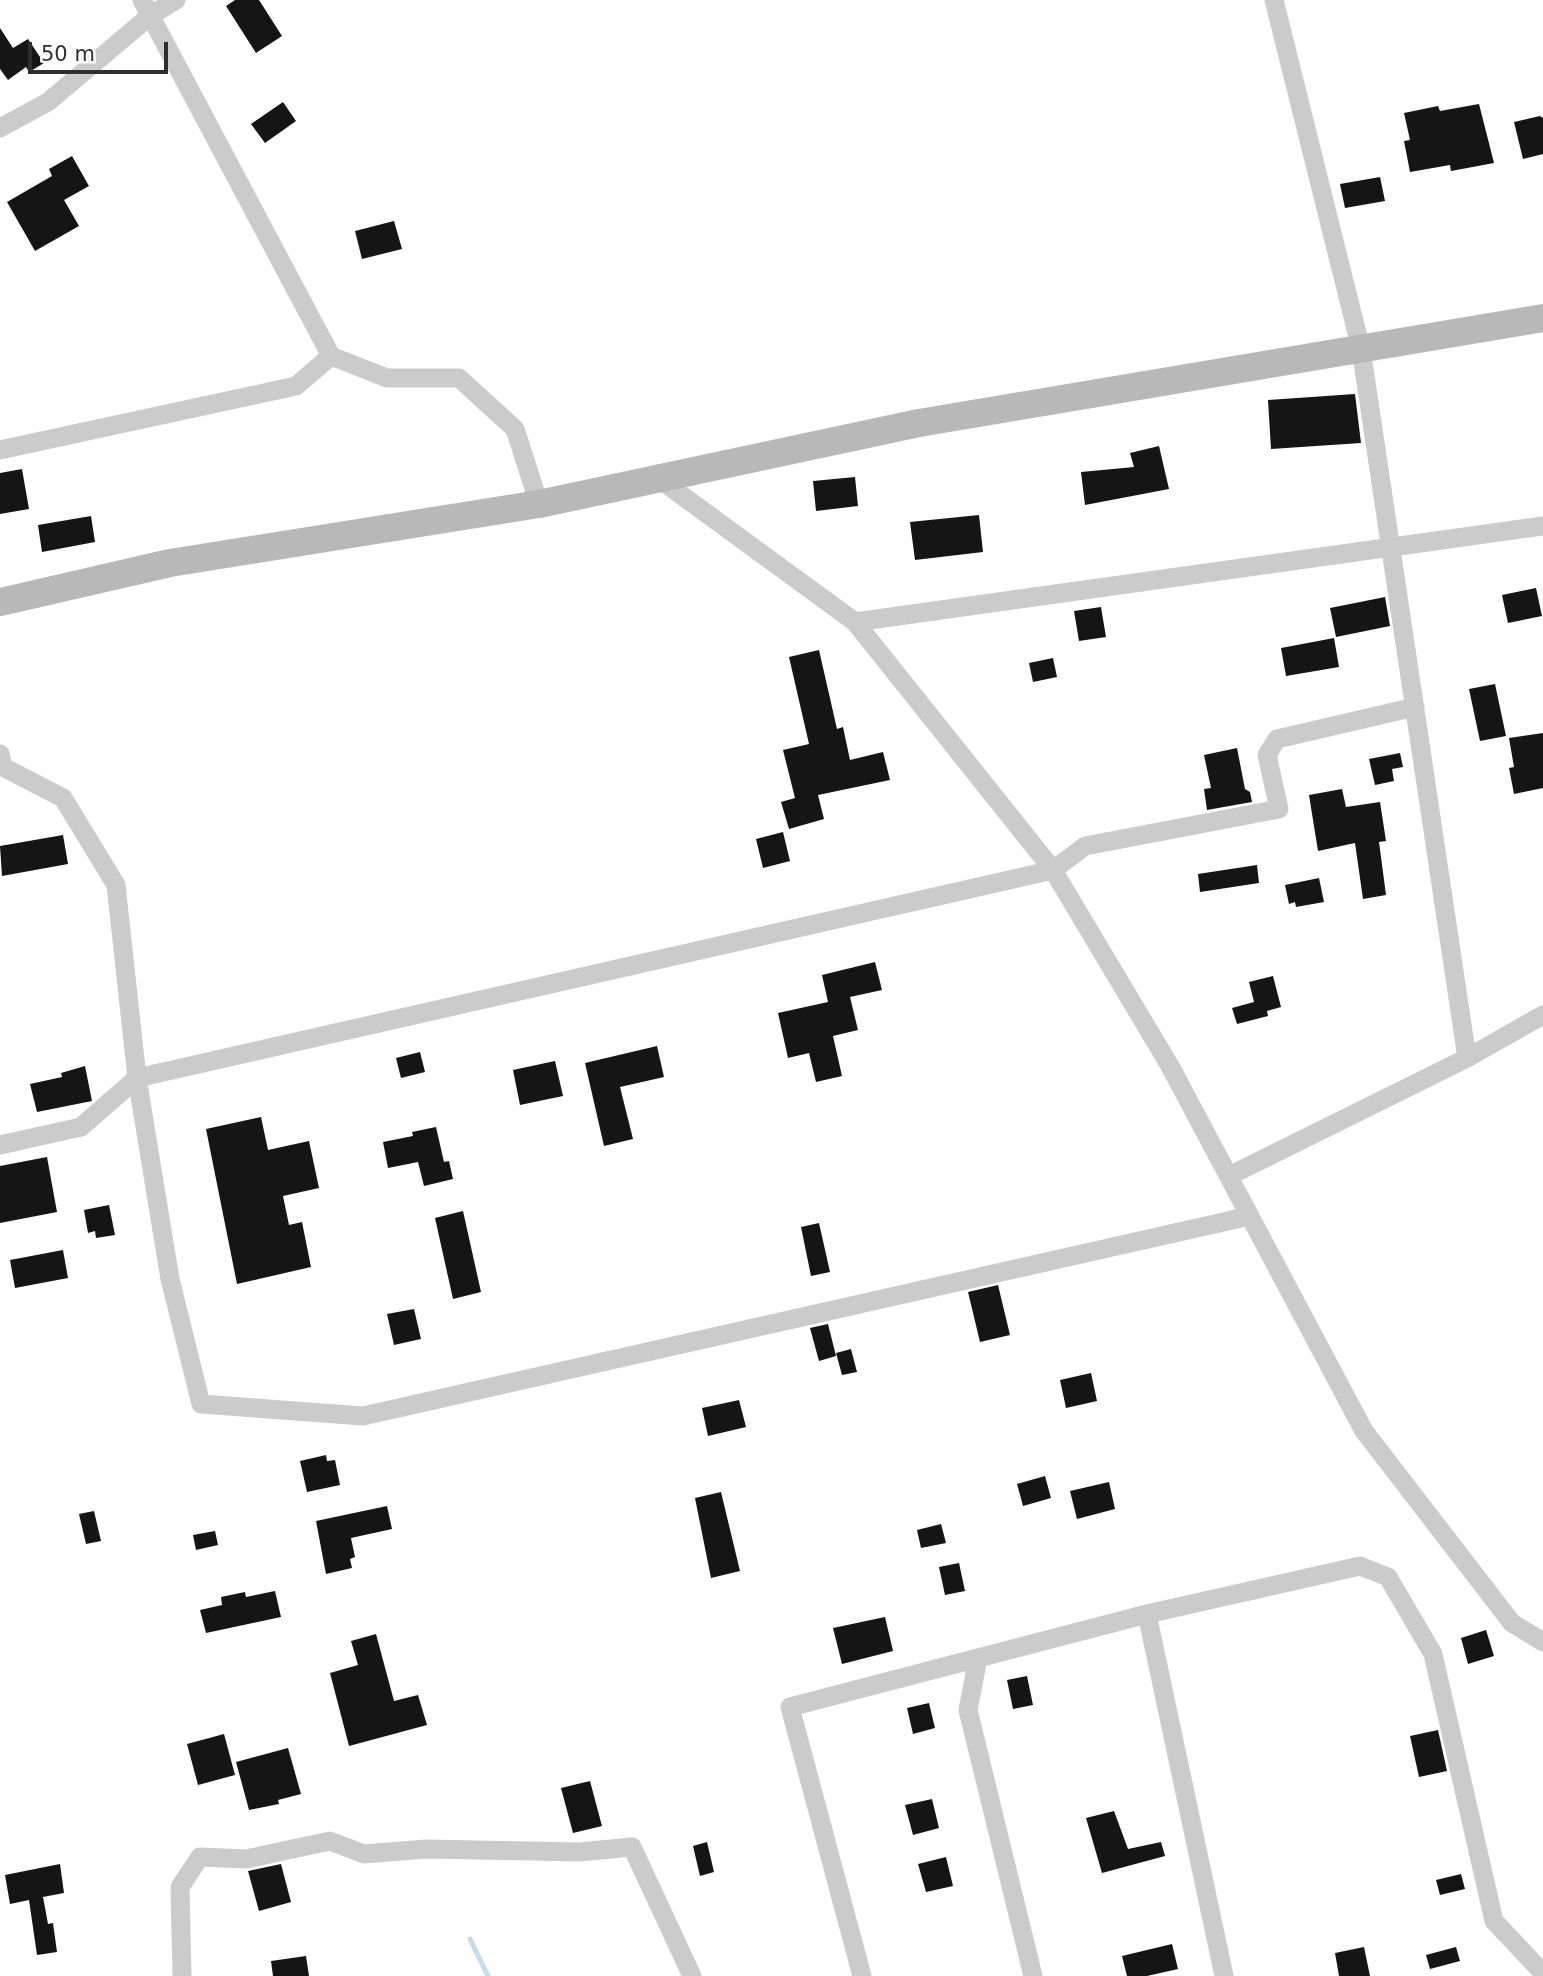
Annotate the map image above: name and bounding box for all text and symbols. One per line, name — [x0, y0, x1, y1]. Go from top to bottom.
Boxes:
scale bar — [32, 28, 172, 72]
text: 50 m — [41, 42, 95, 66]

